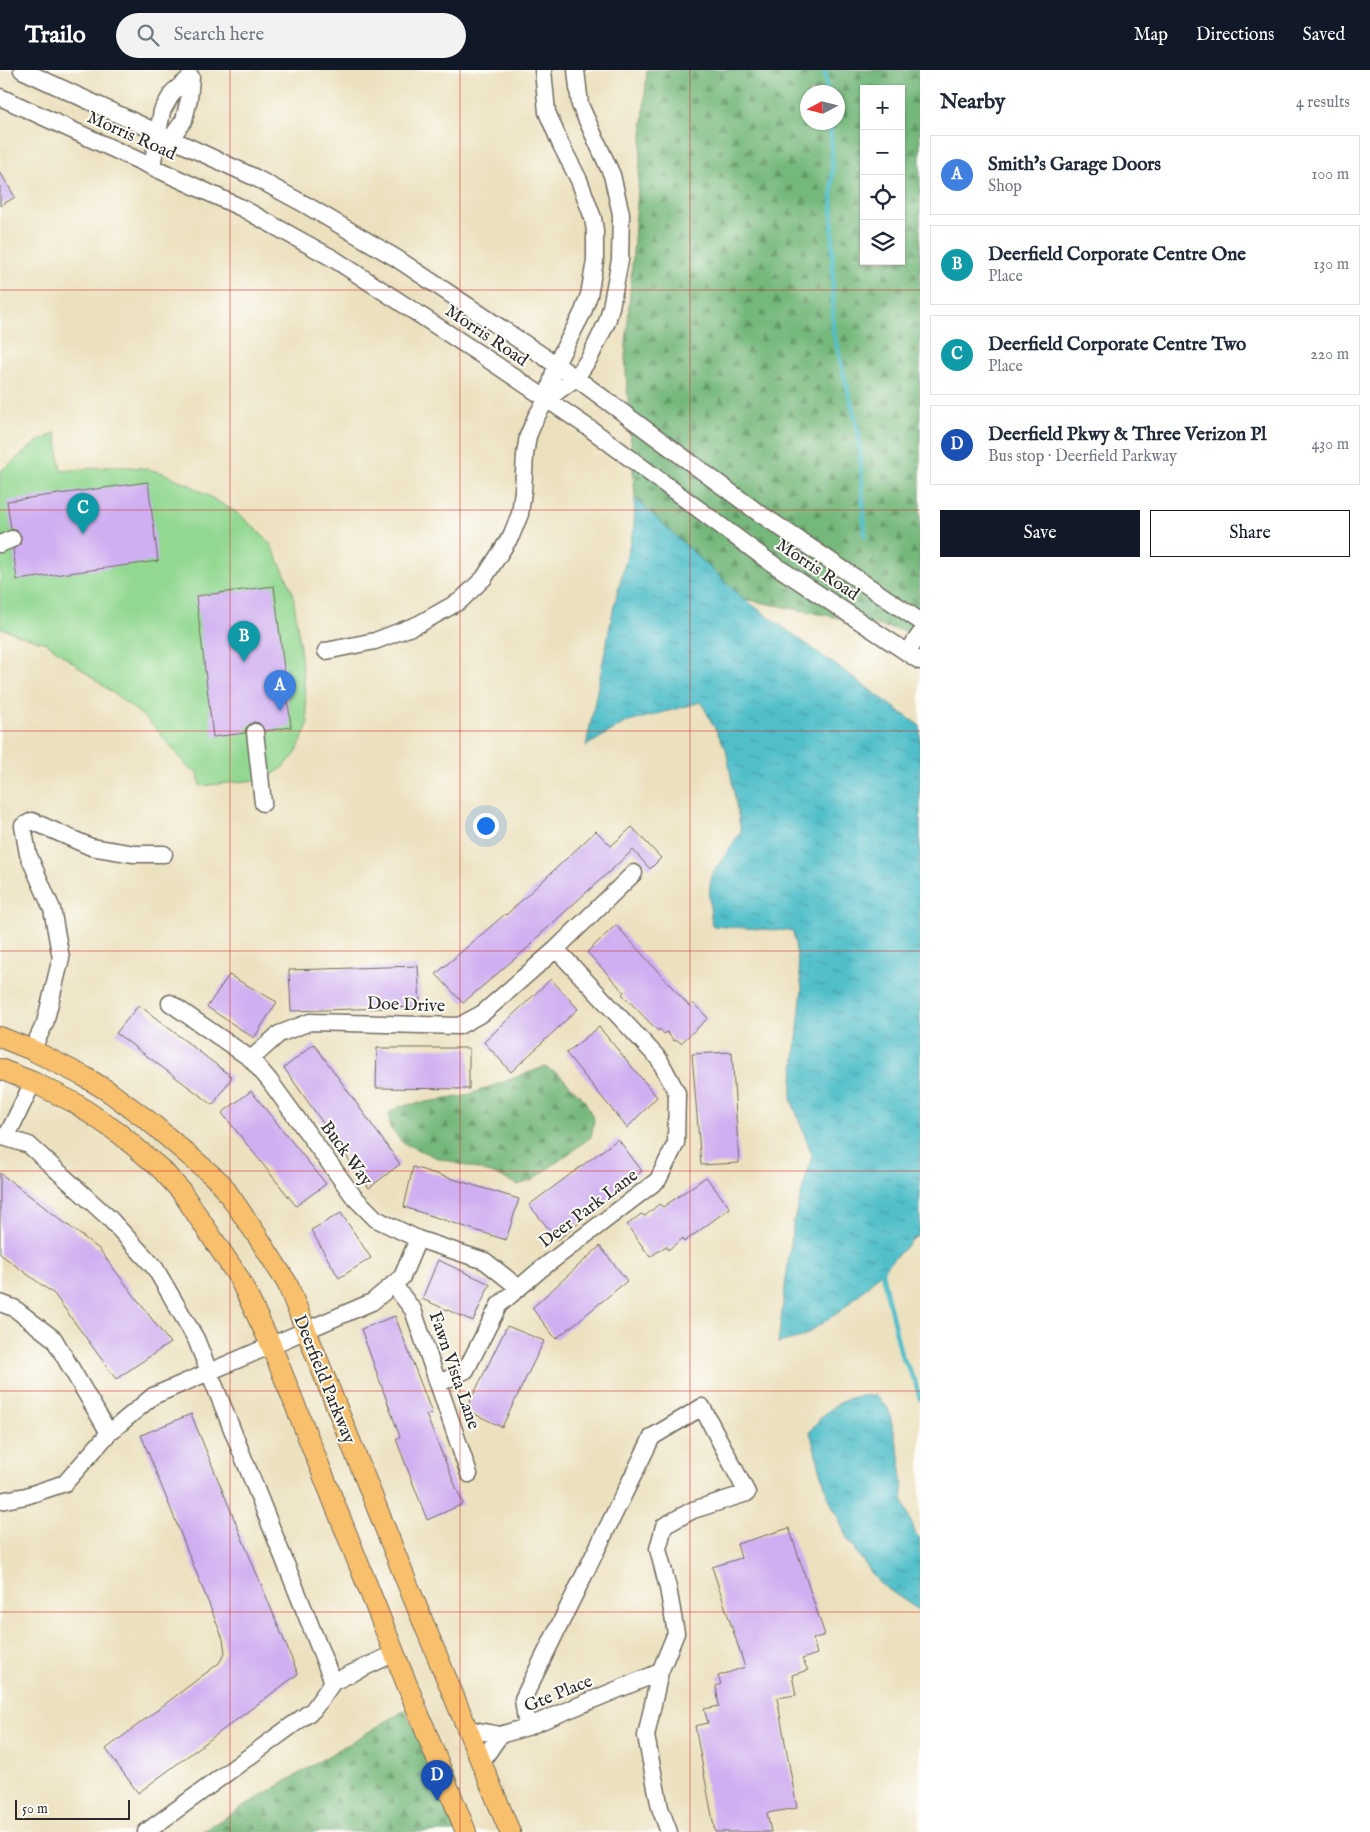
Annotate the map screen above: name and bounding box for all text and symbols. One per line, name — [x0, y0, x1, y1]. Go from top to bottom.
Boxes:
search box — [116, 13, 466, 58]
text: Trailo — [25, 20, 86, 51]
icon: search — [134, 21, 162, 49]
text: Search here — [174, 23, 264, 47]
text: Map — [1134, 24, 1168, 47]
text: Directions — [1196, 24, 1274, 47]
text: Saved — [1302, 24, 1345, 47]
north arrow — [800, 85, 845, 130]
map controls — [860, 85, 905, 265]
button: + — [860, 85, 905, 130]
text: Nearby — [940, 89, 1005, 116]
text: 4 results — [1296, 93, 1350, 113]
street label: Morris Road — [83, 106, 180, 166]
button: − — [860, 130, 905, 175]
text: Smith's Garage Doors — [988, 153, 1161, 177]
text: A — [952, 165, 962, 185]
text: 100 m — [1312, 165, 1349, 185]
button: locate — [860, 175, 905, 220]
text: Shop — [988, 177, 1022, 197]
button: layers — [860, 220, 905, 265]
text: Deerfield Corporate Centre One — [988, 243, 1246, 267]
text: B — [952, 255, 962, 275]
text: 130 m — [1313, 255, 1349, 275]
text: Place — [988, 267, 1023, 287]
street label: Morris Road — [440, 300, 532, 373]
text: Deerfield Corporate Centre Two — [988, 333, 1246, 357]
text: C — [951, 345, 963, 365]
text: 220 m — [1310, 345, 1349, 365]
text: Place — [988, 357, 1023, 377]
text: Deerfield Pkwy & Three Verizon Pl — [988, 423, 1267, 447]
text: D — [951, 435, 963, 455]
text: 430 m — [1311, 435, 1349, 455]
text: Bus stop · Deerfield Parkway — [988, 447, 1177, 467]
pin: C — [67, 493, 99, 534]
button: Save — [940, 510, 1140, 557]
button: Share — [1150, 510, 1350, 557]
street label: Morris Road — [771, 534, 863, 607]
pin: B — [228, 621, 260, 662]
pin: A — [264, 670, 296, 711]
your location — [473, 813, 499, 839]
street label: Doe Drive — [366, 993, 445, 1018]
street label: Buck Way — [314, 1117, 377, 1191]
street label: Deer Park Lane — [535, 1164, 643, 1254]
street label: Fawn Vista Lane — [423, 1308, 485, 1433]
street label: Deerfield Parkway — [287, 1312, 360, 1448]
street label: Gte Place — [521, 1670, 596, 1718]
pin: D — [421, 1760, 453, 1801]
scale bar — [15, 1797, 130, 1820]
text: 50 m — [22, 1800, 48, 1818]

